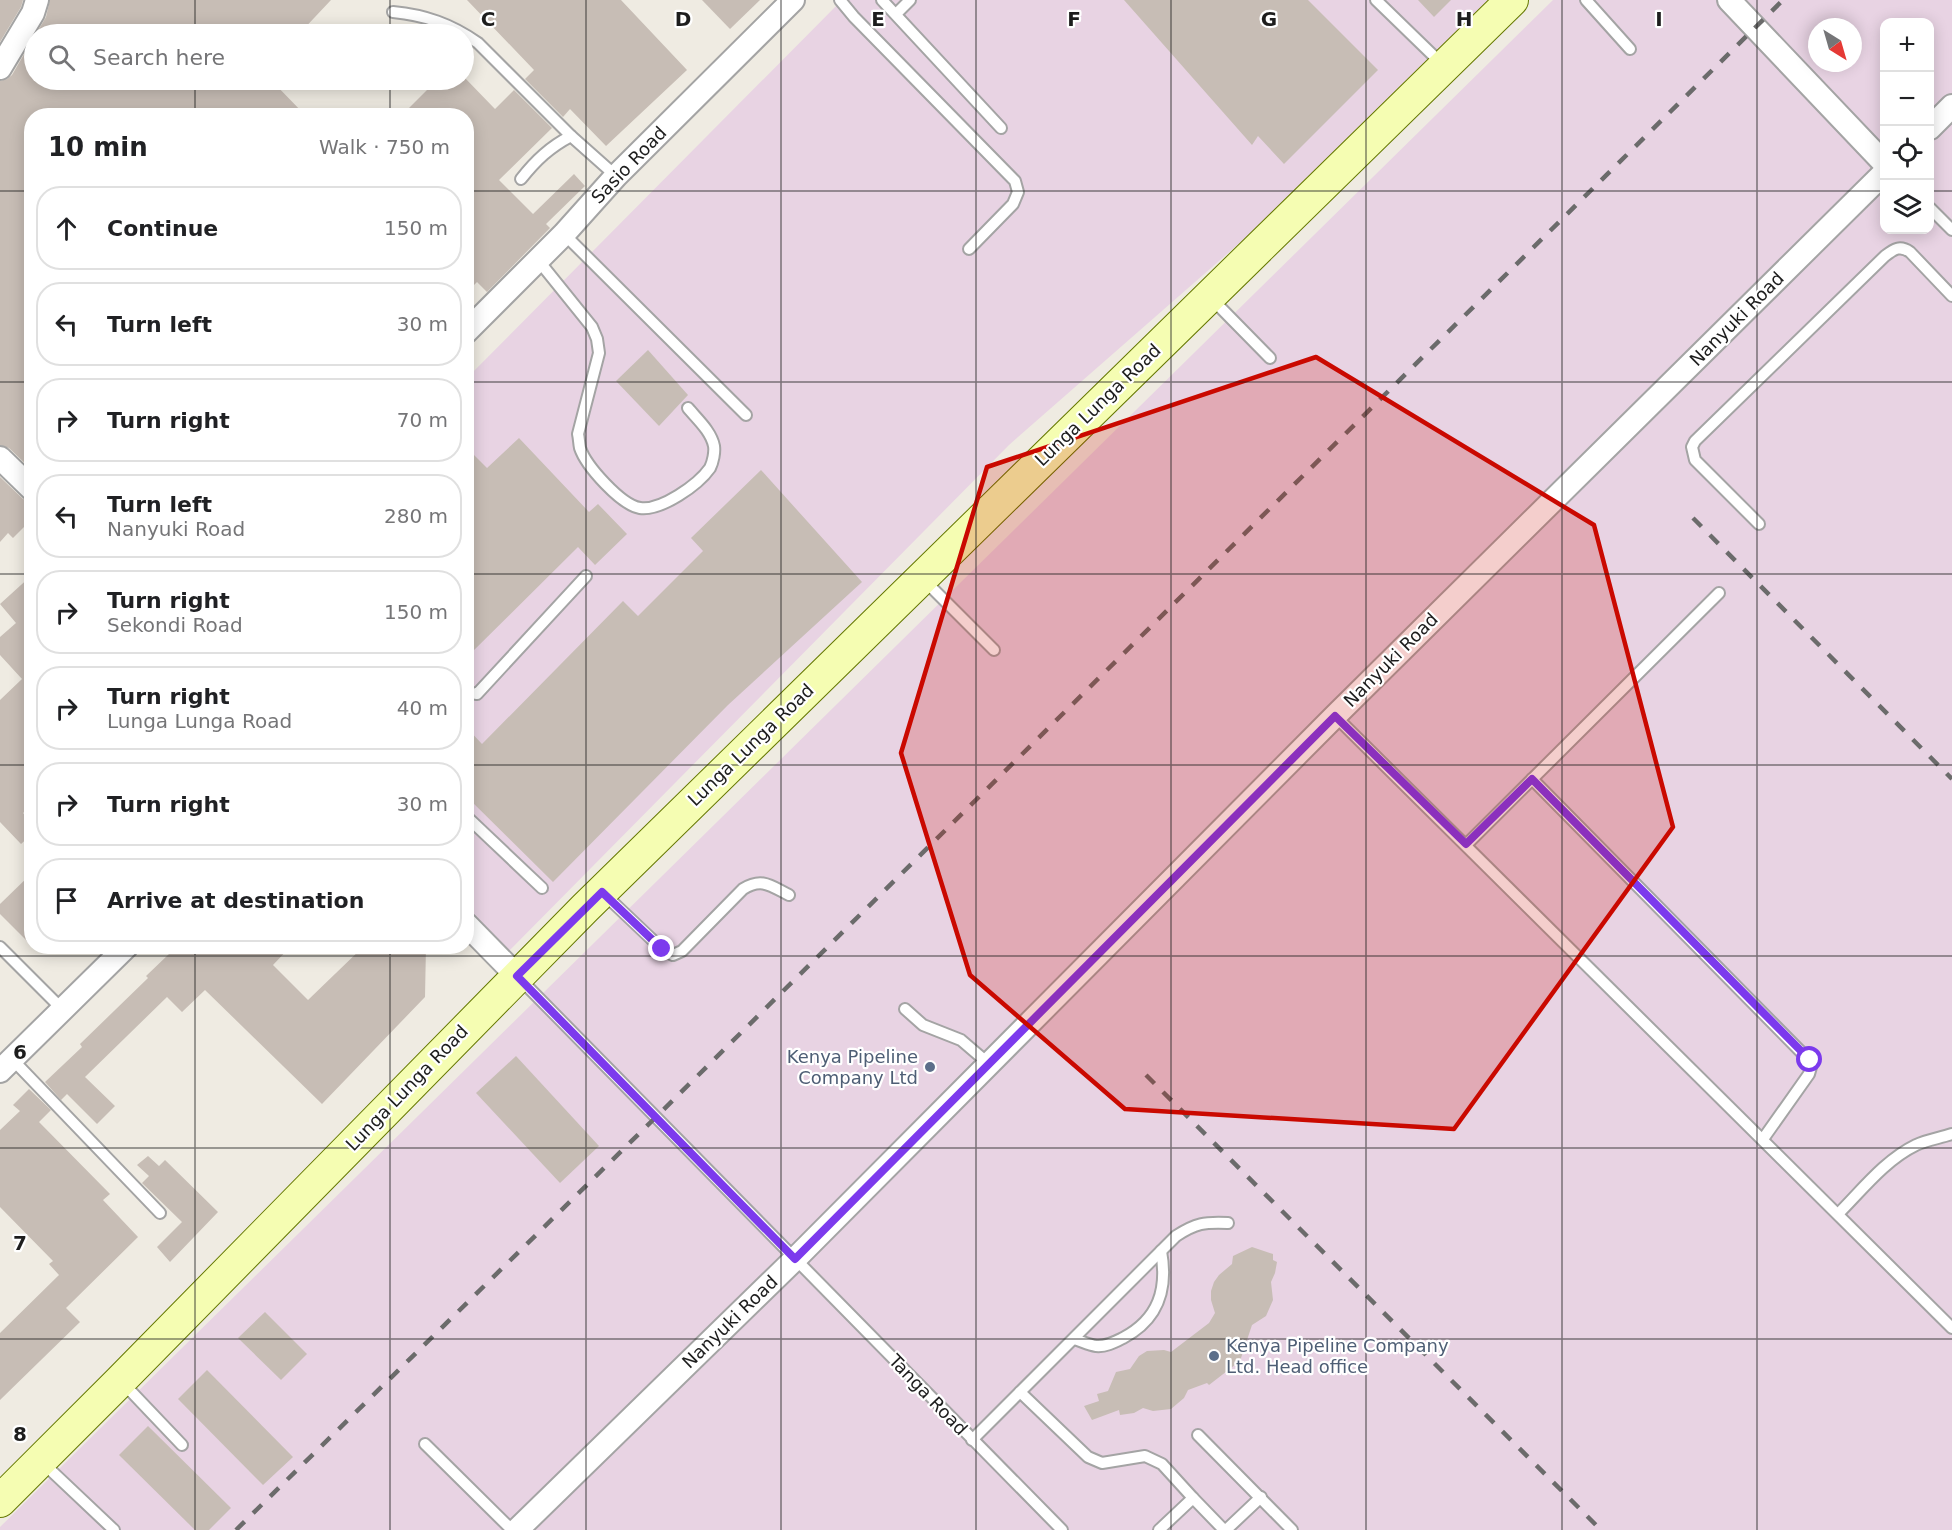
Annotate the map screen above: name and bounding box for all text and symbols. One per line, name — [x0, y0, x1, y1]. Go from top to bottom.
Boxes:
text: C — [481, 7, 495, 31]
text: D — [675, 7, 691, 31]
text: E — [871, 7, 885, 31]
text: F — [1067, 7, 1081, 31]
text: G — [1261, 7, 1277, 31]
text: H — [1456, 7, 1472, 31]
text: I — [1655, 7, 1663, 31]
north arrow — [1808, 18, 1862, 72]
map controls — [1880, 18, 1934, 234]
button: + — [1880, 18, 1934, 72]
search box — [24, 24, 474, 90]
icon: search — [45, 41, 78, 74]
text: Search here — [93, 45, 225, 70]
button: − — [1880, 72, 1934, 126]
street label: Sasio Road — [587, 122, 670, 207]
button: locate — [1880, 126, 1934, 180]
text: 10 min — [48, 132, 148, 162]
text: Walk · 750 m — [319, 135, 450, 159]
button: layers — [1880, 180, 1934, 234]
icon: ahead — [50, 212, 83, 245]
text: Continue — [107, 216, 218, 241]
text: 150 m — [384, 216, 448, 240]
street label: Nanyuki Road — [1685, 267, 1788, 370]
icon: left — [50, 308, 83, 341]
text: Turn left — [107, 312, 212, 337]
text: 30 m — [397, 312, 448, 336]
street label: Lunga Lunga Road — [1030, 339, 1165, 470]
icon: right — [50, 404, 83, 437]
text: Turn right — [107, 408, 230, 433]
text: 70 m — [397, 408, 448, 432]
text: Turn left — [107, 492, 212, 517]
icon: left — [50, 500, 83, 533]
text: 280 m — [384, 504, 448, 528]
text: Nanyuki Road — [107, 517, 245, 541]
text: Turn right — [107, 588, 230, 613]
icon: right — [50, 596, 83, 629]
text: 150 m — [384, 600, 448, 624]
street label: Nanyuki Road — [1339, 608, 1442, 711]
text: Sekondi Road — [107, 613, 243, 637]
street label: Lunga Lunga Road — [683, 679, 818, 810]
text: Turn right — [107, 684, 230, 709]
icon: right — [50, 692, 83, 725]
text: 40 m — [397, 696, 448, 720]
text: Lunga Lunga Road — [107, 709, 292, 733]
icon: right — [50, 788, 83, 821]
text: Turn right — [107, 792, 230, 817]
text: 30 m — [397, 792, 448, 816]
icon: arrive — [50, 884, 83, 917]
text: Arrive at destination — [107, 888, 364, 913]
route end — [648, 935, 674, 961]
street label: Lunga Lunga Road — [341, 1020, 472, 1155]
text: 6 — [13, 1040, 27, 1064]
place label: Kenya Pipeline Company Ltd — [787, 1046, 918, 1088]
route start — [1796, 1046, 1822, 1072]
marker: Kenya Pipeline Company Ltd — [923, 1060, 937, 1074]
text: 7 — [13, 1231, 27, 1255]
street label: Nanyuki Road — [678, 1271, 782, 1372]
place label: Kenya Pipeline Company Ltd. Head office — [1226, 1335, 1449, 1377]
street label: Tanga Road — [884, 1349, 972, 1439]
marker: Kenya Pipeline Company Ltd. Head office — [1207, 1349, 1221, 1363]
text: 8 — [13, 1422, 27, 1446]

